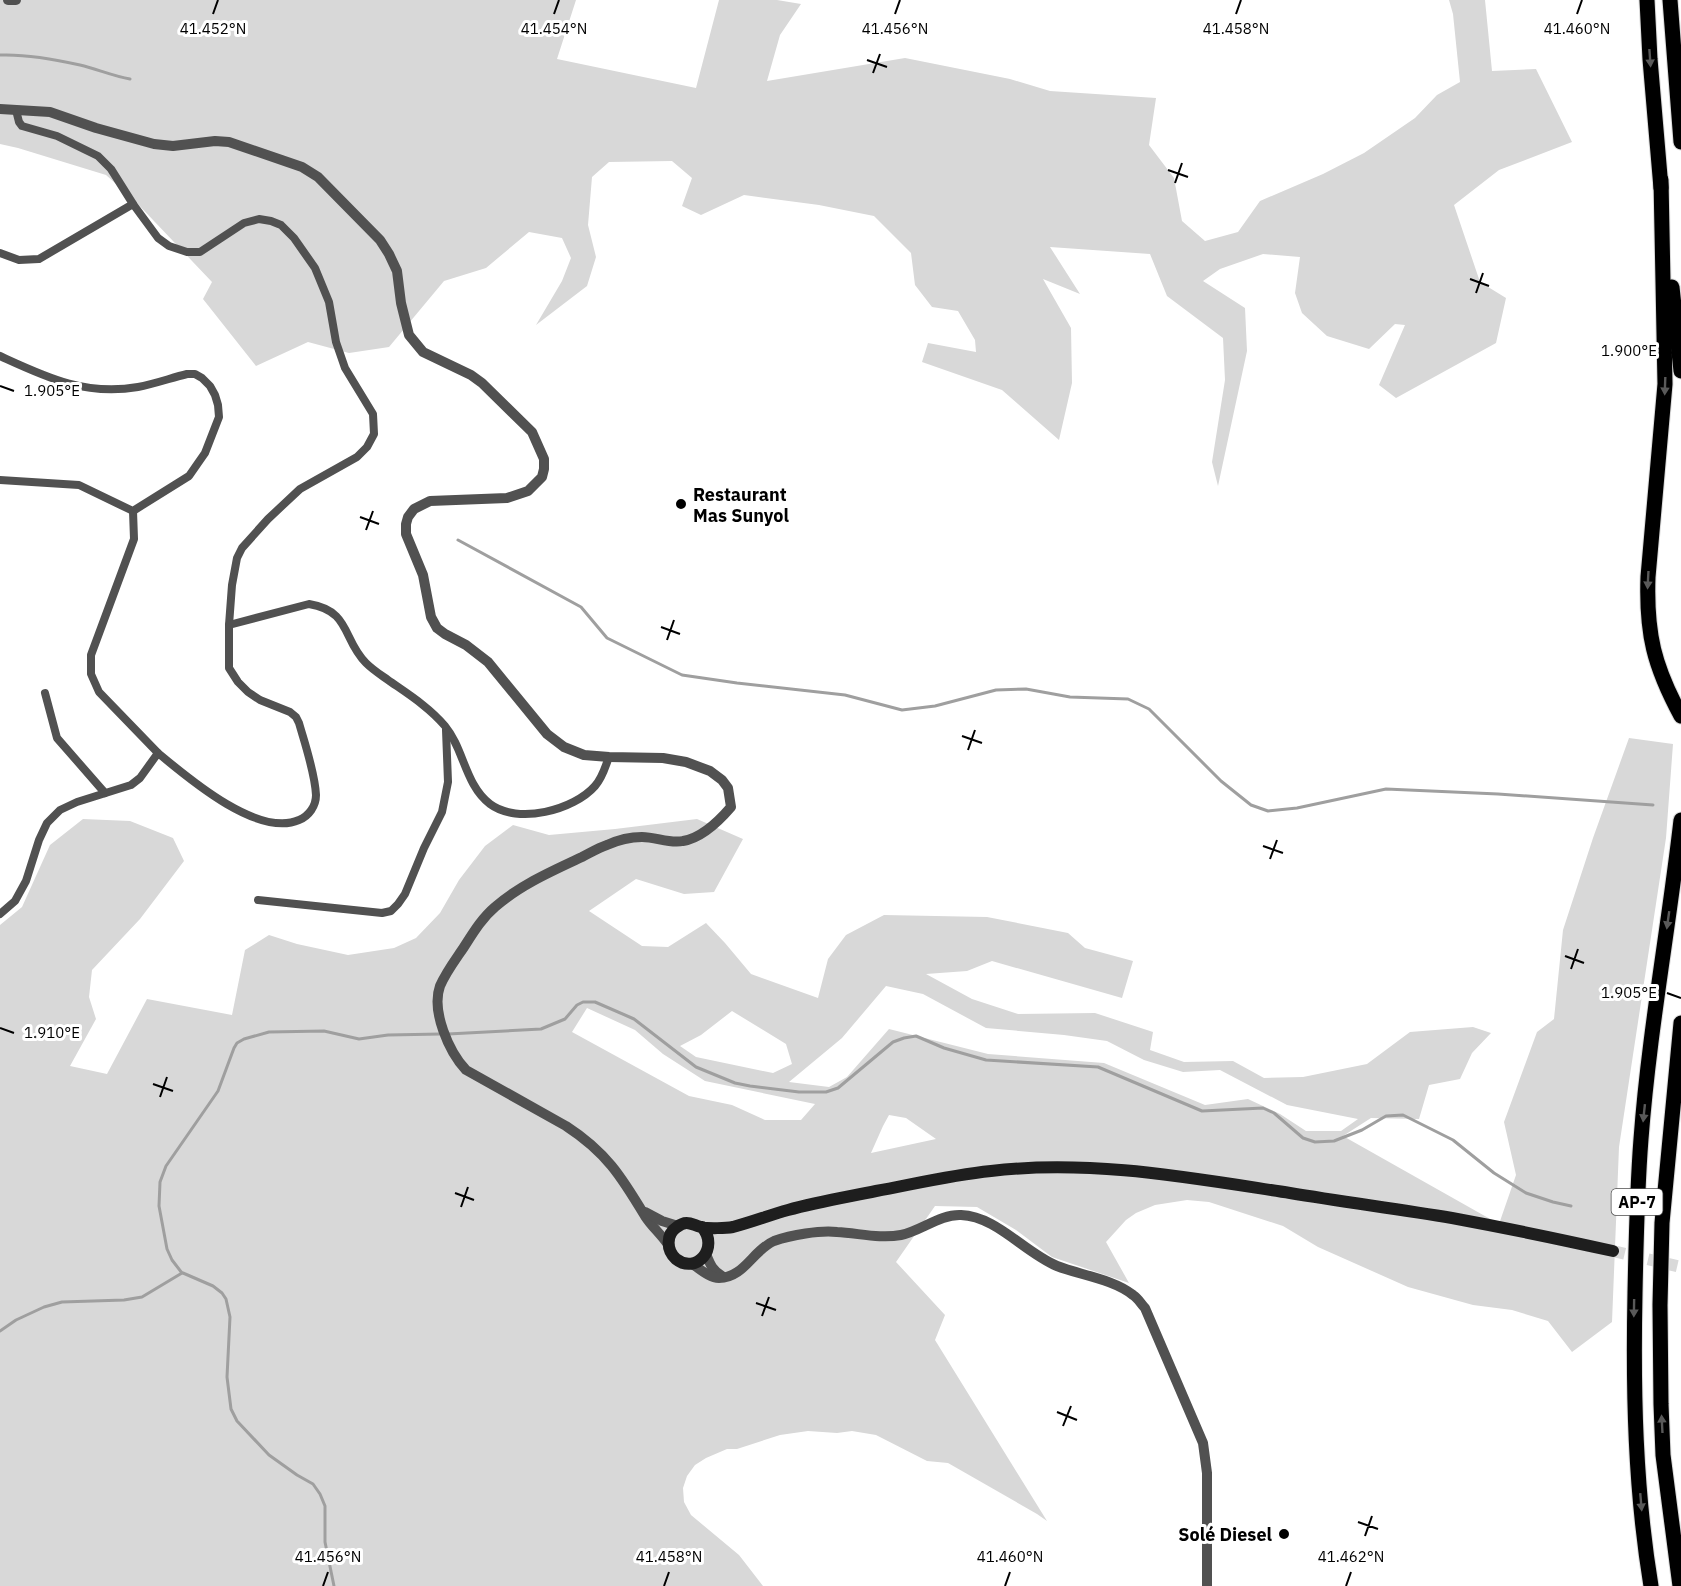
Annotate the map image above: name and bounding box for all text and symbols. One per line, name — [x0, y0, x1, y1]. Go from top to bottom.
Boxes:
text: 41.452°N — [180, 19, 246, 38]
text: 41.454°N — [521, 19, 587, 38]
text: 41.456°N — [862, 19, 928, 38]
text: 41.458°N — [1203, 19, 1269, 38]
text: 41.460°N — [1544, 19, 1610, 38]
one-way arrow — [1645, 49, 1655, 68]
text: 1.900°E — [1601, 341, 1657, 360]
one-way arrow — [1660, 376, 1669, 395]
text: 1.905°E — [24, 381, 80, 400]
place label: Restaurant Mas Sunyol — [693, 483, 789, 527]
marker: Restaurant Mas Sunyol — [674, 497, 688, 511]
one-way arrow — [1644, 570, 1653, 589]
one-way arrow — [1663, 910, 1672, 929]
text: 1.905°E — [1601, 983, 1657, 1002]
text: 1.910°E — [24, 1023, 80, 1042]
one-way arrow — [1639, 1104, 1649, 1123]
road number: AP-7 — [1612, 1189, 1662, 1215]
one-way arrow — [1630, 1298, 1639, 1317]
one-way arrow — [1657, 1414, 1666, 1433]
one-way arrow — [1636, 1493, 1646, 1512]
place label: Solé Diesel — [1178, 1523, 1273, 1546]
marker: Solé Diesel — [1277, 1527, 1291, 1541]
text: 41.456°N — [295, 1547, 361, 1566]
text: 41.458°N — [636, 1547, 702, 1566]
text: 41.460°N — [977, 1547, 1043, 1566]
text: 41.462°N — [1318, 1547, 1384, 1566]

